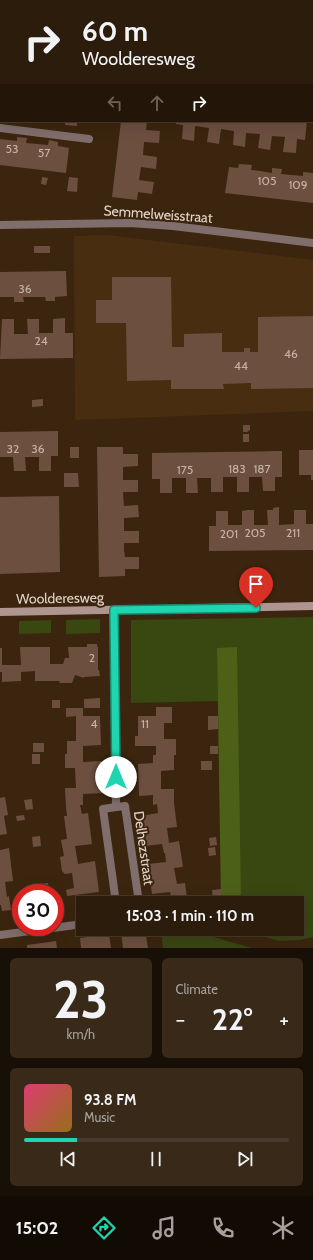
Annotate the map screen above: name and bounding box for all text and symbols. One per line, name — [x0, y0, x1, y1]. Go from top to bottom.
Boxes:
text: 60 m — [82, 14, 148, 48]
icon: right — [16, 16, 68, 68]
text: Woolderesweg — [82, 48, 195, 70]
icon: left — [104, 92, 126, 114]
icon: ahead — [146, 92, 168, 114]
icon: right — [188, 92, 210, 114]
house number: 53 — [6, 141, 18, 156]
house number: 57 — [38, 145, 50, 160]
house number: 105 — [258, 173, 276, 188]
house number: 109 — [288, 177, 308, 192]
street label: Semmelweisstraat — [103, 201, 213, 227]
house number: 36 — [18, 281, 32, 296]
house number: 24 — [34, 333, 48, 348]
house number: 46 — [284, 346, 298, 361]
house number: 44 — [234, 358, 248, 373]
house number: 32 — [7, 441, 19, 456]
house number: 36 — [31, 441, 45, 456]
house number: 183 — [228, 461, 246, 476]
house number: 187 — [253, 461, 271, 476]
house number: 175 — [177, 462, 193, 477]
house number: 205 — [244, 525, 266, 540]
house number: 211 — [286, 525, 300, 540]
house number: 201 — [220, 526, 238, 541]
pin — [239, 567, 273, 608]
icon: arrive — [245, 573, 267, 595]
street label: Woolderesweg — [16, 588, 105, 608]
house number: 2 — [89, 650, 95, 665]
house number: 4 — [91, 716, 98, 731]
house number: 11 — [141, 716, 149, 731]
position arrow — [95, 756, 137, 798]
street label: Delhezstraat — [130, 810, 158, 887]
speed limit sign: 30 — [12, 884, 64, 936]
text: 15:03 · 1 min · 110 m — [126, 907, 254, 925]
text: 23 — [53, 968, 109, 1031]
text: Climate — [176, 981, 218, 997]
text: 22° — [212, 1001, 252, 1038]
text: − — [176, 1006, 185, 1033]
text: + — [279, 1006, 289, 1033]
text: km/h — [67, 1026, 95, 1042]
text: 93.8 FM — [84, 1091, 136, 1109]
text: Music — [84, 1109, 115, 1125]
icon: previous — [57, 1148, 79, 1170]
icon: pause — [145, 1148, 167, 1170]
icon: next — [234, 1148, 256, 1170]
icon: directions — [90, 1214, 118, 1242]
icon: music — [150, 1214, 178, 1242]
icon: phone — [209, 1214, 237, 1242]
icon: climate — [269, 1214, 297, 1242]
text: 15:02 — [16, 1217, 58, 1239]

